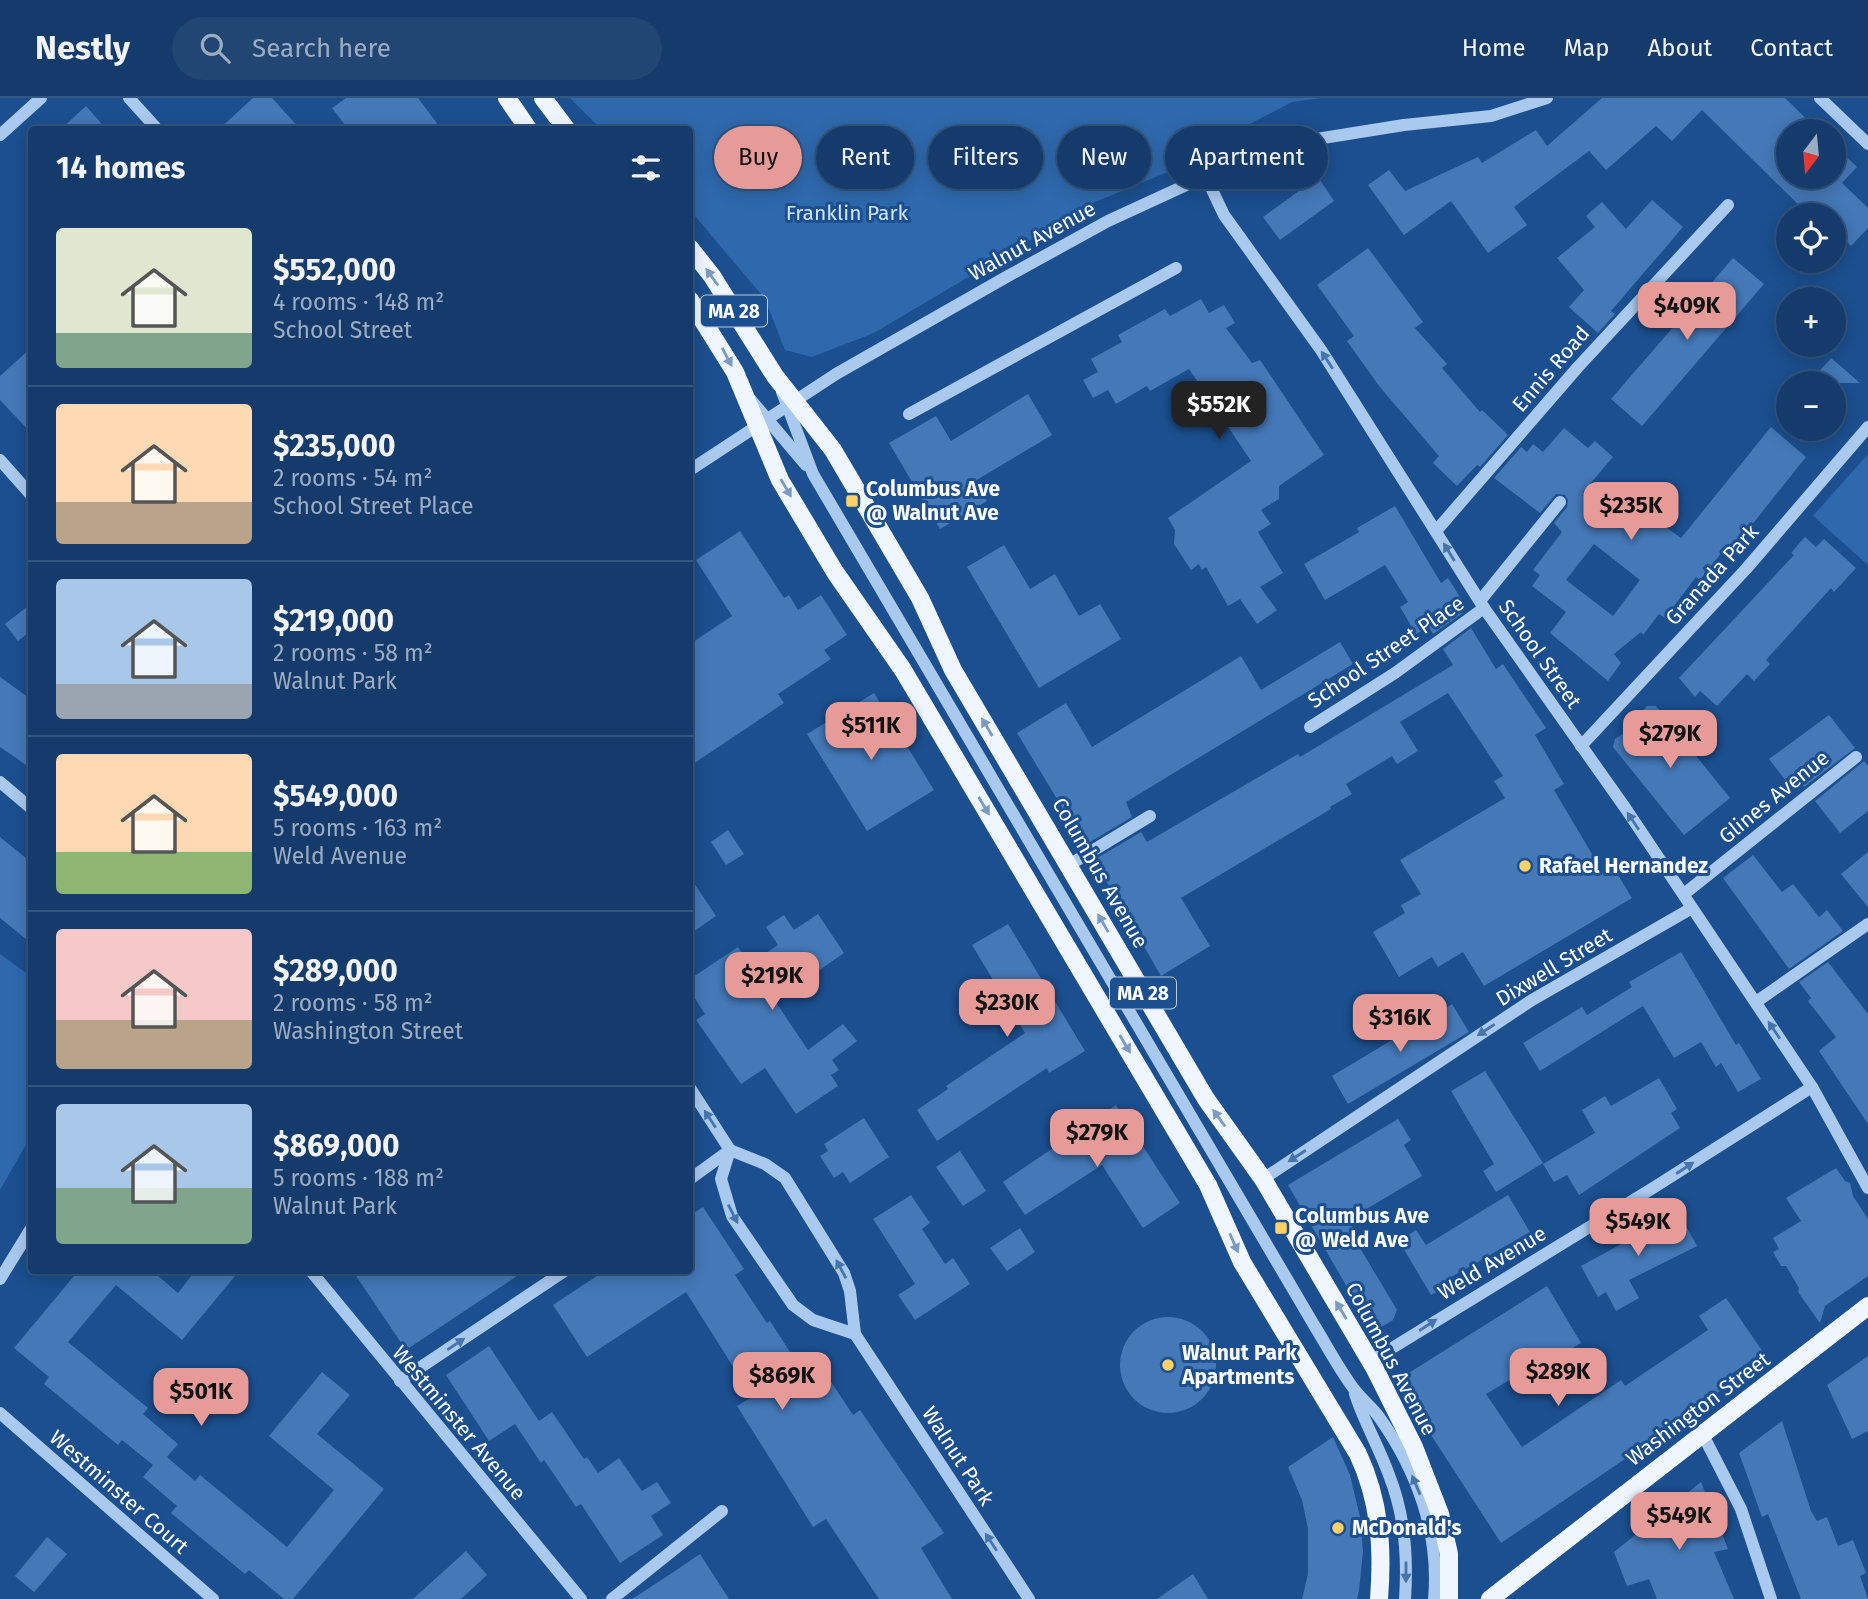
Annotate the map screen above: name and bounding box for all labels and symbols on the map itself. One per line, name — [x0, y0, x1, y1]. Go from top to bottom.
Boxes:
north arrow — [1776, 119, 1846, 189]
street label: Walnut Avenue — [964, 195, 1100, 287]
park label: Franklin Park — [786, 200, 909, 226]
one-way arrow — [705, 268, 719, 286]
pin: $409K — [1638, 282, 1736, 342]
road number: MA 28 — [701, 295, 767, 326]
street label: Ennis Road — [1507, 321, 1595, 417]
one-way arrow — [721, 347, 733, 366]
one-way arrow — [1321, 351, 1334, 370]
pin: $552K — [1170, 382, 1268, 441]
place label: Columbus Ave @ Walnut Ave — [866, 476, 1001, 526]
one-way arrow — [779, 479, 792, 498]
pin: $235K — [1582, 482, 1680, 542]
marker: Columbus Ave @ Walnut Ave — [844, 493, 860, 509]
street label: Granada Park — [1660, 519, 1764, 631]
one-way arrow — [1443, 543, 1456, 562]
street label: School Street Place — [1303, 590, 1469, 714]
street label: School Street — [1493, 595, 1587, 714]
pin: $511K — [822, 702, 920, 762]
pin: $279K — [1621, 710, 1719, 770]
one-way arrow — [981, 718, 994, 737]
street label: Glines Avenue — [1714, 745, 1834, 849]
street label: Columbus Avenue — [1046, 793, 1154, 953]
one-way arrow — [977, 796, 990, 815]
one-way arrow — [1627, 811, 1640, 831]
place label: Rafael Hernandez — [1539, 853, 1708, 879]
marker: Rafael Hernandez — [1517, 858, 1533, 874]
one-way arrow — [1097, 913, 1109, 933]
street label: Dixwell Street — [1491, 922, 1617, 1012]
pin: $219K — [723, 953, 821, 1012]
road number: MA 28 — [1110, 978, 1176, 1009]
pin: $230K — [958, 979, 1056, 1039]
pin: $316K — [1351, 995, 1449, 1054]
one-way arrow — [1768, 1020, 1781, 1039]
one-way arrow — [1477, 1024, 1496, 1037]
one-way arrow — [1118, 1034, 1131, 1053]
one-way arrow — [703, 1109, 716, 1129]
one-way arrow — [1212, 1109, 1226, 1127]
pin: $279K — [1048, 1110, 1146, 1169]
one-way arrow — [1287, 1149, 1306, 1162]
one-way arrow — [1676, 1161, 1695, 1174]
pin: $549K — [1589, 1198, 1687, 1258]
place label: Columbus Ave @ Weld Ave — [1295, 1203, 1430, 1253]
one-way arrow — [728, 1204, 739, 1224]
marker: Columbus Ave @ Weld Ave — [1273, 1220, 1289, 1236]
street label: Weld Avenue — [1433, 1220, 1551, 1306]
one-way arrow — [1228, 1233, 1240, 1253]
one-way arrow — [835, 1259, 847, 1278]
street label: Columbus Avenue — [1340, 1278, 1442, 1440]
one-way arrow — [1335, 1301, 1347, 1320]
one-way arrow — [1419, 1318, 1438, 1331]
one-way arrow — [447, 1337, 466, 1350]
street label: Westminster Avenue — [387, 1340, 531, 1506]
place label: Walnut Park Apartments — [1181, 1340, 1297, 1390]
street label: Washington Street — [1621, 1346, 1775, 1472]
pin: $289K — [1509, 1348, 1607, 1408]
pin: $869K — [733, 1352, 831, 1412]
marker: Walnut Park Apartments — [1160, 1357, 1176, 1373]
pin: $501K — [152, 1368, 250, 1428]
street label: Walnut Park — [916, 1401, 1000, 1511]
street label: Westminster Court — [44, 1424, 194, 1560]
one-way arrow — [1410, 1474, 1421, 1495]
pin: $549K — [1630, 1492, 1728, 1552]
place label: McDonald's — [1352, 1515, 1462, 1541]
marker: McDonald's — [1330, 1520, 1346, 1536]
one-way arrow — [984, 1533, 998, 1551]
one-way arrow — [1400, 1561, 1412, 1583]

